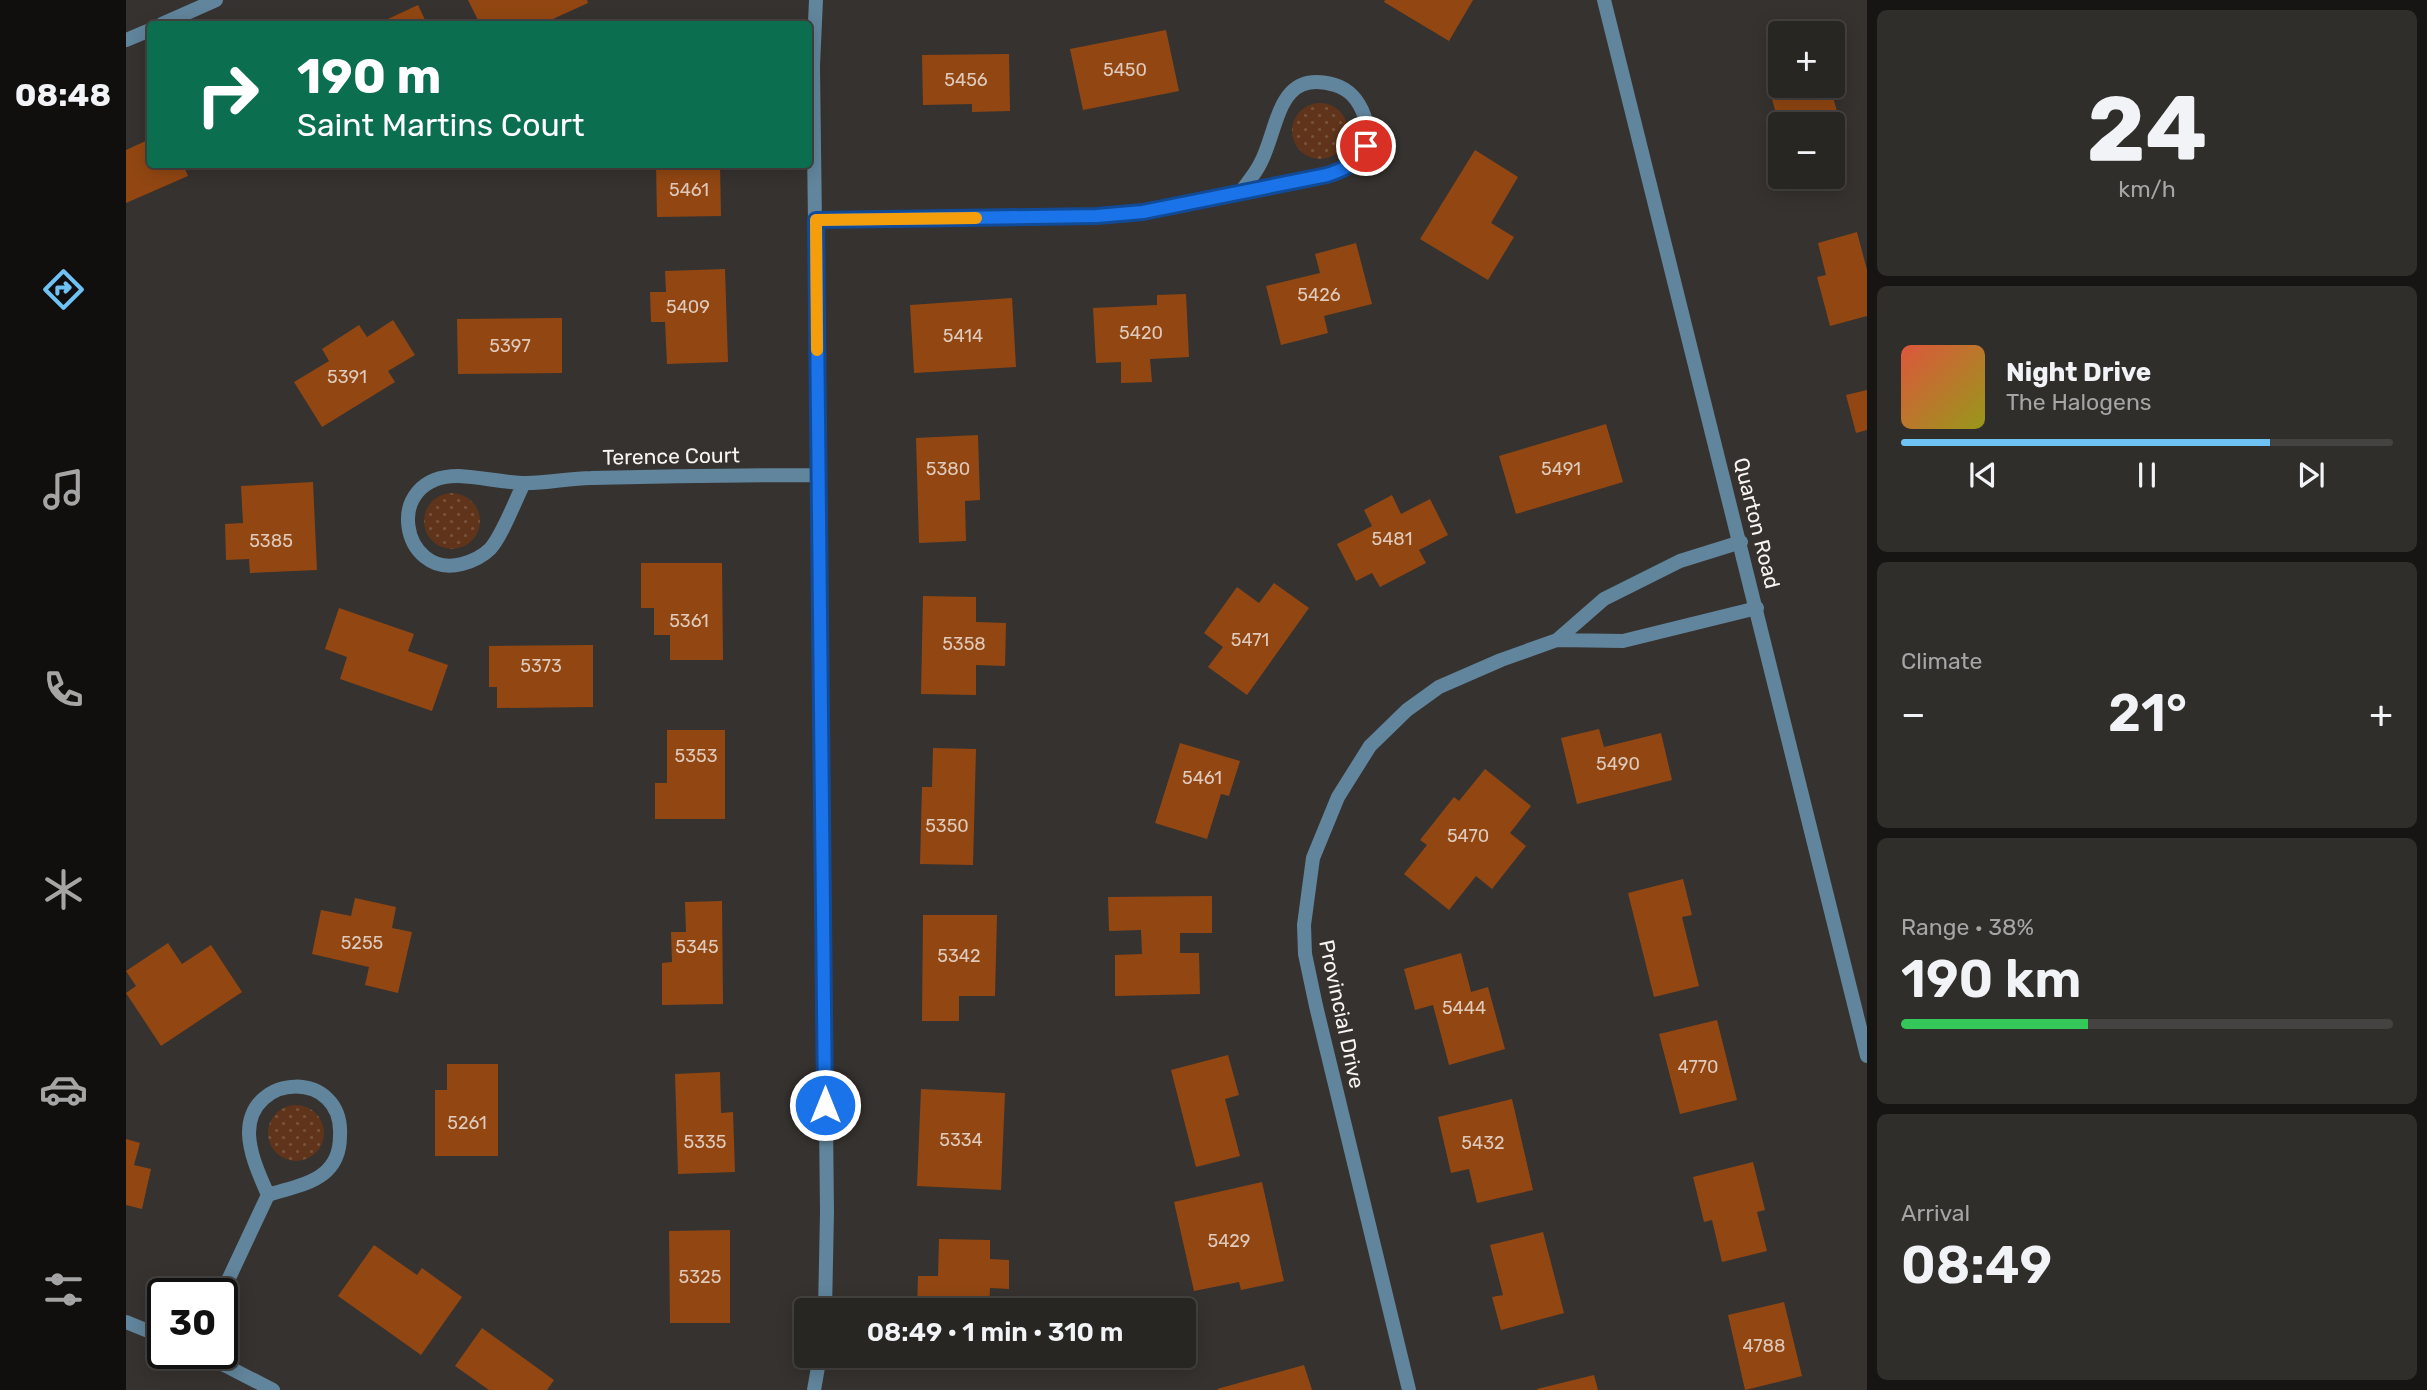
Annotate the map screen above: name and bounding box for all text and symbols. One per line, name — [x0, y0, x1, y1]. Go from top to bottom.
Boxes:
map controls — [1768, 21, 1845, 189]
button: + — [1768, 21, 1845, 98]
text: 190 m — [297, 47, 441, 105]
icon: right — [182, 49, 273, 140]
house number: 5450 — [1103, 59, 1147, 81]
house number: 5456 — [944, 69, 988, 91]
text: 24 — [2087, 75, 2207, 183]
text: 08:48 — [15, 76, 111, 114]
text: Saint Martins Court — [297, 106, 584, 144]
button: − — [1768, 112, 1845, 189]
pin — [1336, 116, 1396, 176]
icon: arrive — [1347, 127, 1385, 165]
text: km/h — [2118, 175, 2176, 203]
house number: 5461 — [669, 179, 709, 201]
icon: directions — [39, 265, 88, 314]
house number: 5426 — [1297, 284, 1341, 306]
house number: 5409 — [666, 296, 710, 318]
house number: 5420 — [1119, 322, 1163, 344]
house number: 5414 — [943, 325, 983, 347]
house number: 5397 — [489, 335, 531, 357]
text: Night Drive — [2006, 357, 2151, 388]
house number: 5391 — [327, 366, 367, 388]
text: The Halogens — [2006, 388, 2152, 416]
street label: Terence Court — [602, 442, 740, 470]
street label: Quarton Road — [1729, 455, 1785, 591]
icon: previous — [1964, 456, 2002, 494]
icon: pause — [2128, 456, 2166, 494]
icon: next — [2292, 456, 2330, 494]
house number: 5380 — [926, 458, 970, 480]
house number: 5491 — [1541, 458, 1581, 480]
icon: music — [39, 465, 88, 514]
house number: 5481 — [1371, 528, 1413, 550]
house number: 5385 — [249, 530, 293, 552]
house number: 5361 — [669, 610, 709, 632]
house number: 5471 — [1231, 629, 1269, 651]
house number: 5358 — [942, 633, 986, 655]
text: Climate — [1901, 647, 1982, 675]
house number: 5373 — [520, 655, 562, 677]
icon: phone — [39, 665, 88, 714]
text: 21° — [2108, 682, 2187, 744]
text: − — [1901, 691, 1926, 737]
text: + — [2369, 691, 2393, 737]
house number: 5353 — [674, 745, 718, 767]
house number: 5490 — [1596, 753, 1640, 775]
house number: 5461 — [1182, 767, 1222, 789]
house number: 5350 — [925, 815, 969, 837]
house number: 5470 — [1447, 825, 1489, 847]
icon: climate — [39, 865, 88, 914]
text: Range · 38% — [1901, 913, 2034, 941]
house number: 5255 — [341, 932, 383, 954]
house number: 5345 — [675, 936, 719, 958]
street label: Provincial Drive — [1314, 937, 1370, 1091]
house number: 5342 — [937, 945, 981, 967]
text: 190 km — [1901, 948, 2082, 1010]
house number: 5444 — [1442, 997, 1486, 1019]
house number: 4770 — [1678, 1056, 1718, 1078]
icon: car — [39, 1065, 88, 1114]
position arrow — [788, 1068, 862, 1142]
house number: 5261 — [447, 1112, 487, 1134]
house number: 5334 — [939, 1129, 983, 1151]
house number: 5335 — [683, 1131, 727, 1153]
house number: 5432 — [1461, 1132, 1505, 1154]
text: Arrival — [1901, 1199, 1970, 1227]
house number: 5429 — [1207, 1230, 1251, 1252]
text: 08:49 — [1901, 1234, 2052, 1296]
icon: filters — [39, 1265, 88, 1314]
house number: 5325 — [679, 1266, 721, 1288]
speed limit sign: 30 — [147, 1278, 238, 1369]
text: 08:49 · 1 min · 310 m — [867, 1317, 1123, 1348]
house number: 4788 — [1743, 1335, 1786, 1357]

